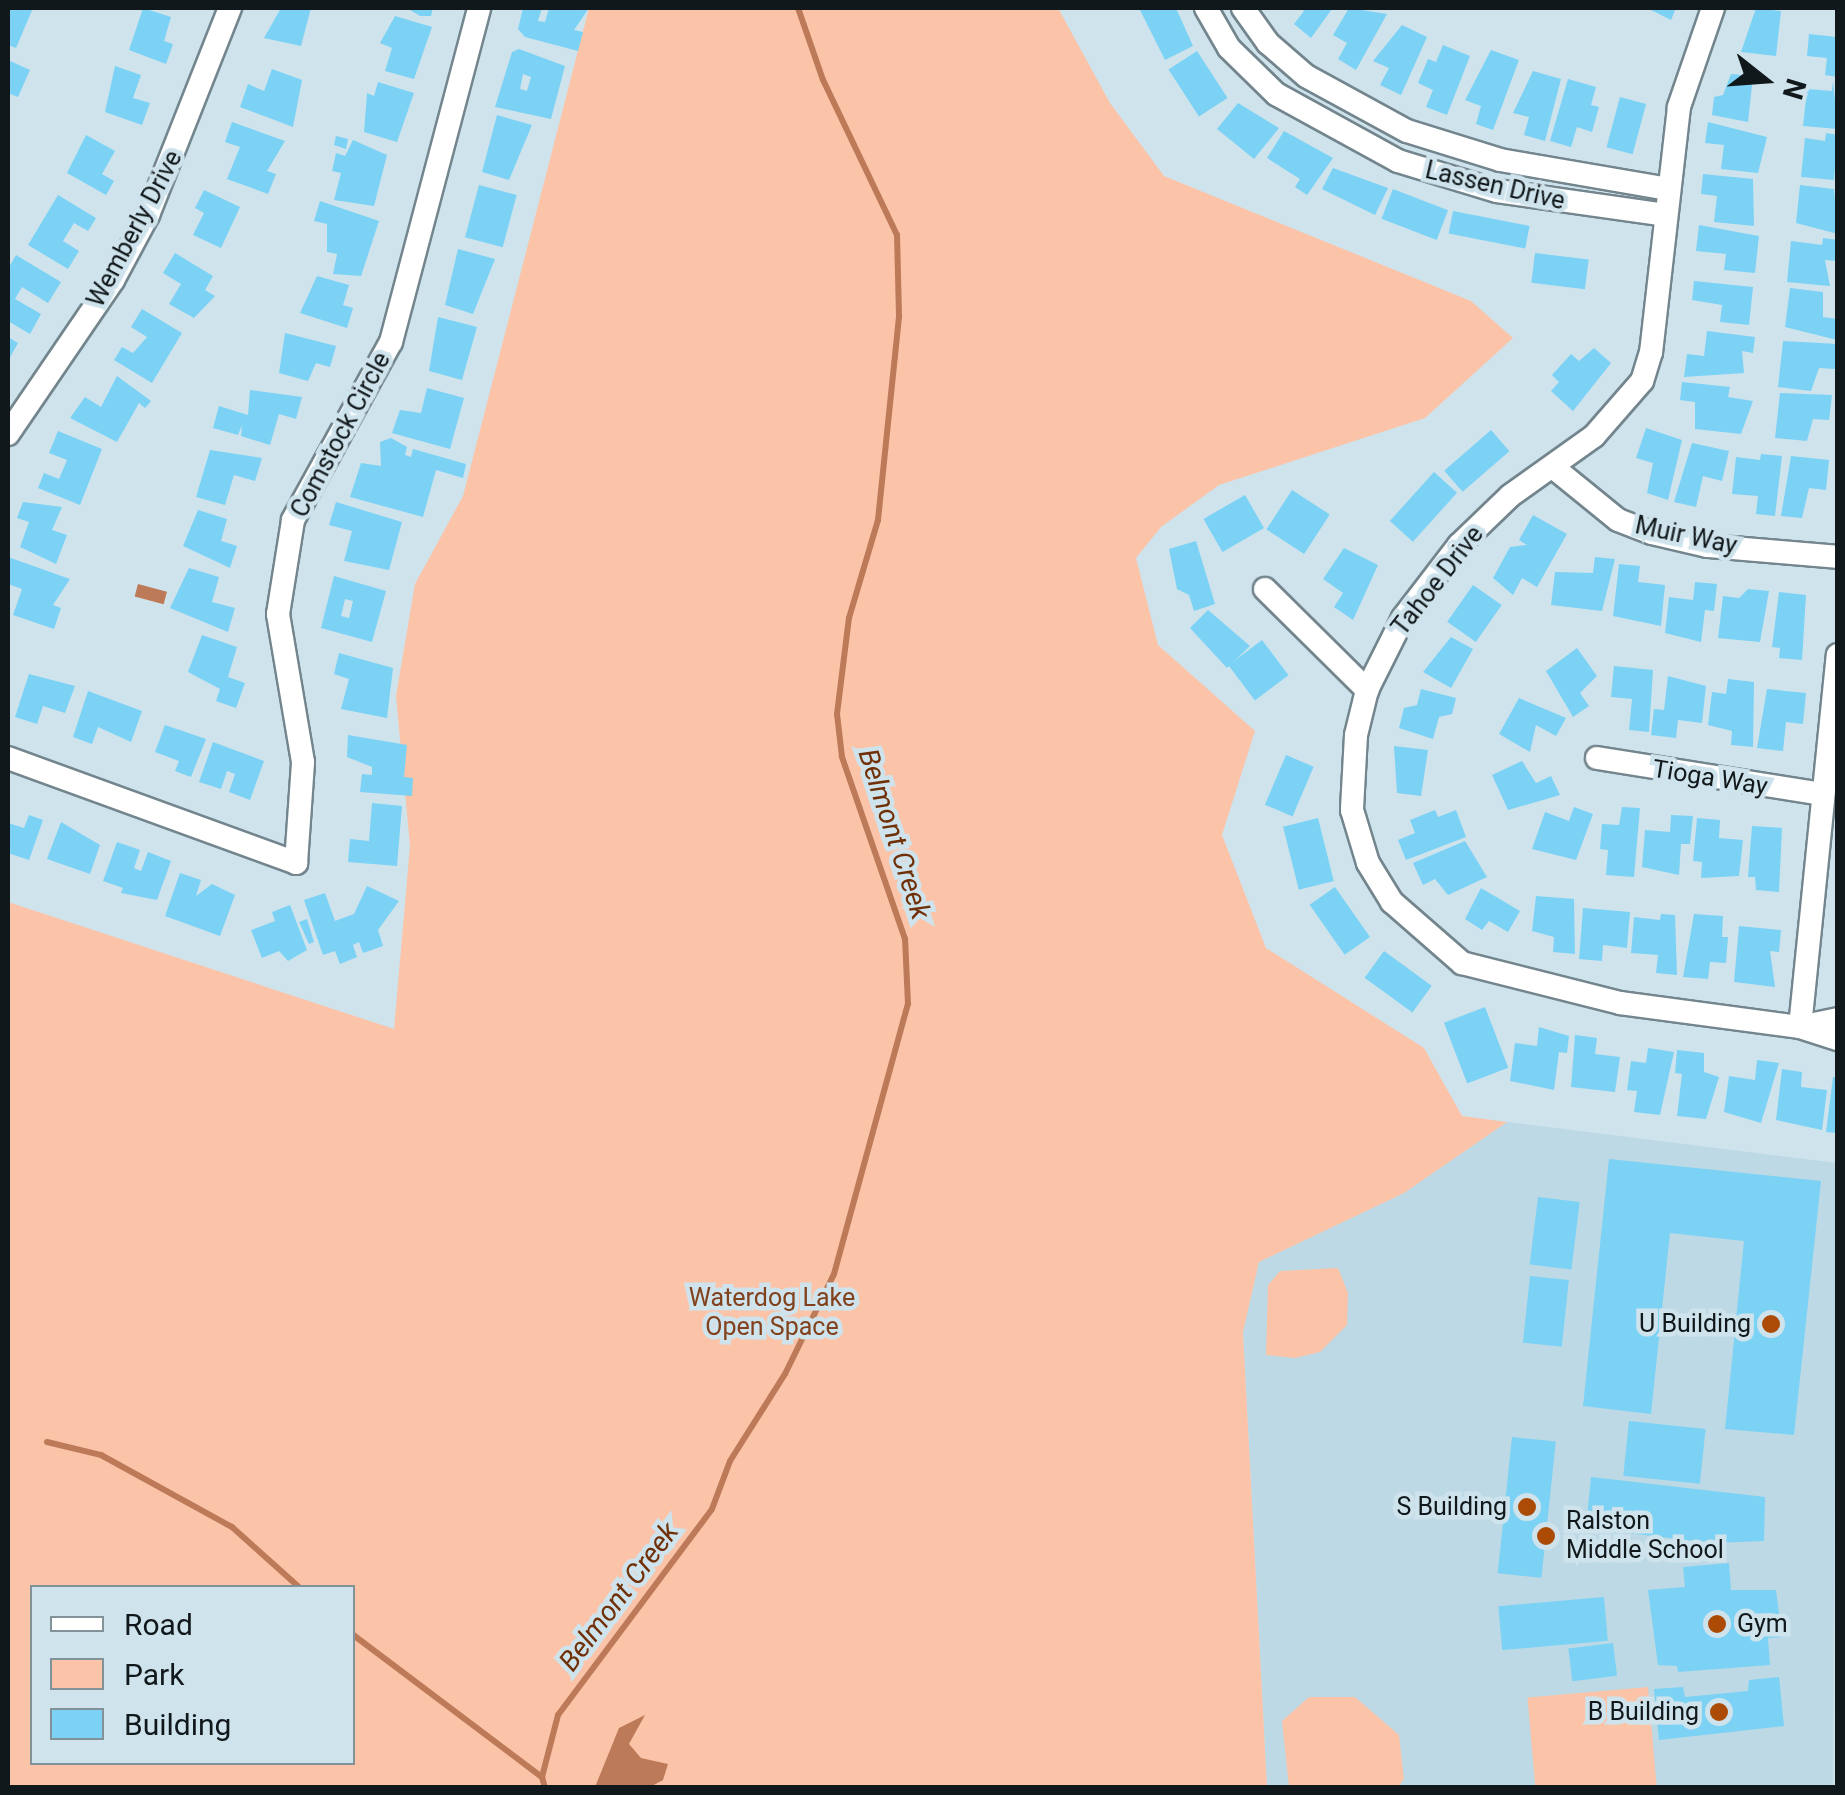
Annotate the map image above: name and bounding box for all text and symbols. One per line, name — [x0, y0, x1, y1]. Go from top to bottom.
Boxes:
north arrow — [1715, 30, 1815, 130]
text: N — [1776, 75, 1813, 103]
street label: Wemberly Drive — [81, 146, 189, 312]
street label: Lassen Drive — [1422, 155, 1568, 217]
street label: Comstock Circle — [285, 347, 397, 523]
street label: Muir Way — [1632, 511, 1740, 561]
street label: Tahoe Drive — [1386, 520, 1490, 642]
water label: Belmont Creek — [851, 745, 937, 923]
street label: Tioga Way — [1650, 754, 1770, 802]
park label: Waterdog Lake Open Space — [689, 1284, 855, 1343]
place label: U Building — [1639, 1309, 1751, 1339]
marker: U Building — [1760, 1313, 1782, 1335]
place label: S Building — [1396, 1492, 1507, 1522]
marker: S Building — [1516, 1496, 1538, 1518]
place label: Ralston Middle School — [1566, 1507, 1724, 1566]
water label: Belmont Creek — [552, 1516, 686, 1678]
marker: Ralston Middle School — [1535, 1525, 1557, 1547]
legend — [30, 1585, 355, 1765]
text: Road — [124, 1607, 193, 1642]
place label: Gym — [1737, 1609, 1788, 1639]
marker: Gym — [1706, 1613, 1728, 1635]
text: Park — [124, 1657, 184, 1692]
place label: B Building — [1588, 1697, 1699, 1727]
marker: B Building — [1708, 1701, 1730, 1723]
text: Building — [124, 1707, 231, 1742]

